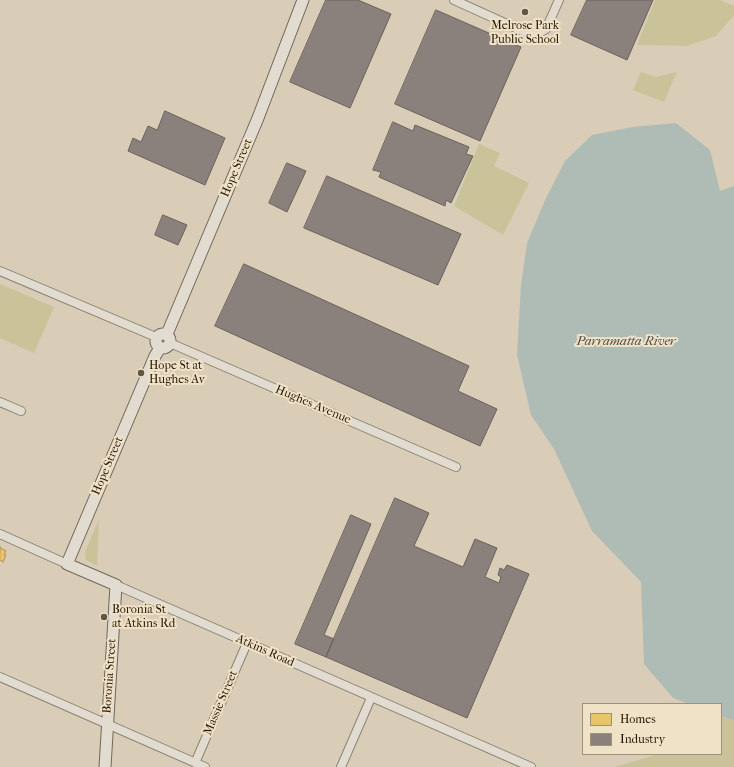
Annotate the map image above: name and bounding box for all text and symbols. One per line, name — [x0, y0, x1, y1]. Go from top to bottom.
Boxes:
marker: Melrose Park Public School — [520, 7, 530, 17]
place label: Melrose Park Public School — [491, 19, 559, 47]
street label: Hope Street — [218, 137, 256, 199]
water label: Parramatta River — [576, 334, 676, 350]
place label: Hope St at Hughes Av — [149, 359, 205, 387]
marker: Hope St at Hughes Av — [136, 368, 146, 378]
street label: Hughes Avenue — [273, 383, 353, 427]
street label: Hope Street — [89, 435, 127, 497]
place label: Boronia St at Atkins Rd — [112, 603, 175, 631]
marker: Boronia St at Atkins Rd — [99, 612, 109, 622]
street label: Atkins Road — [234, 632, 296, 670]
street label: Boronia Street — [100, 638, 120, 714]
street label: Massie Street — [201, 668, 241, 738]
legend — [582, 703, 722, 755]
text: Homes — [620, 712, 656, 726]
text: Industry — [620, 732, 665, 746]

